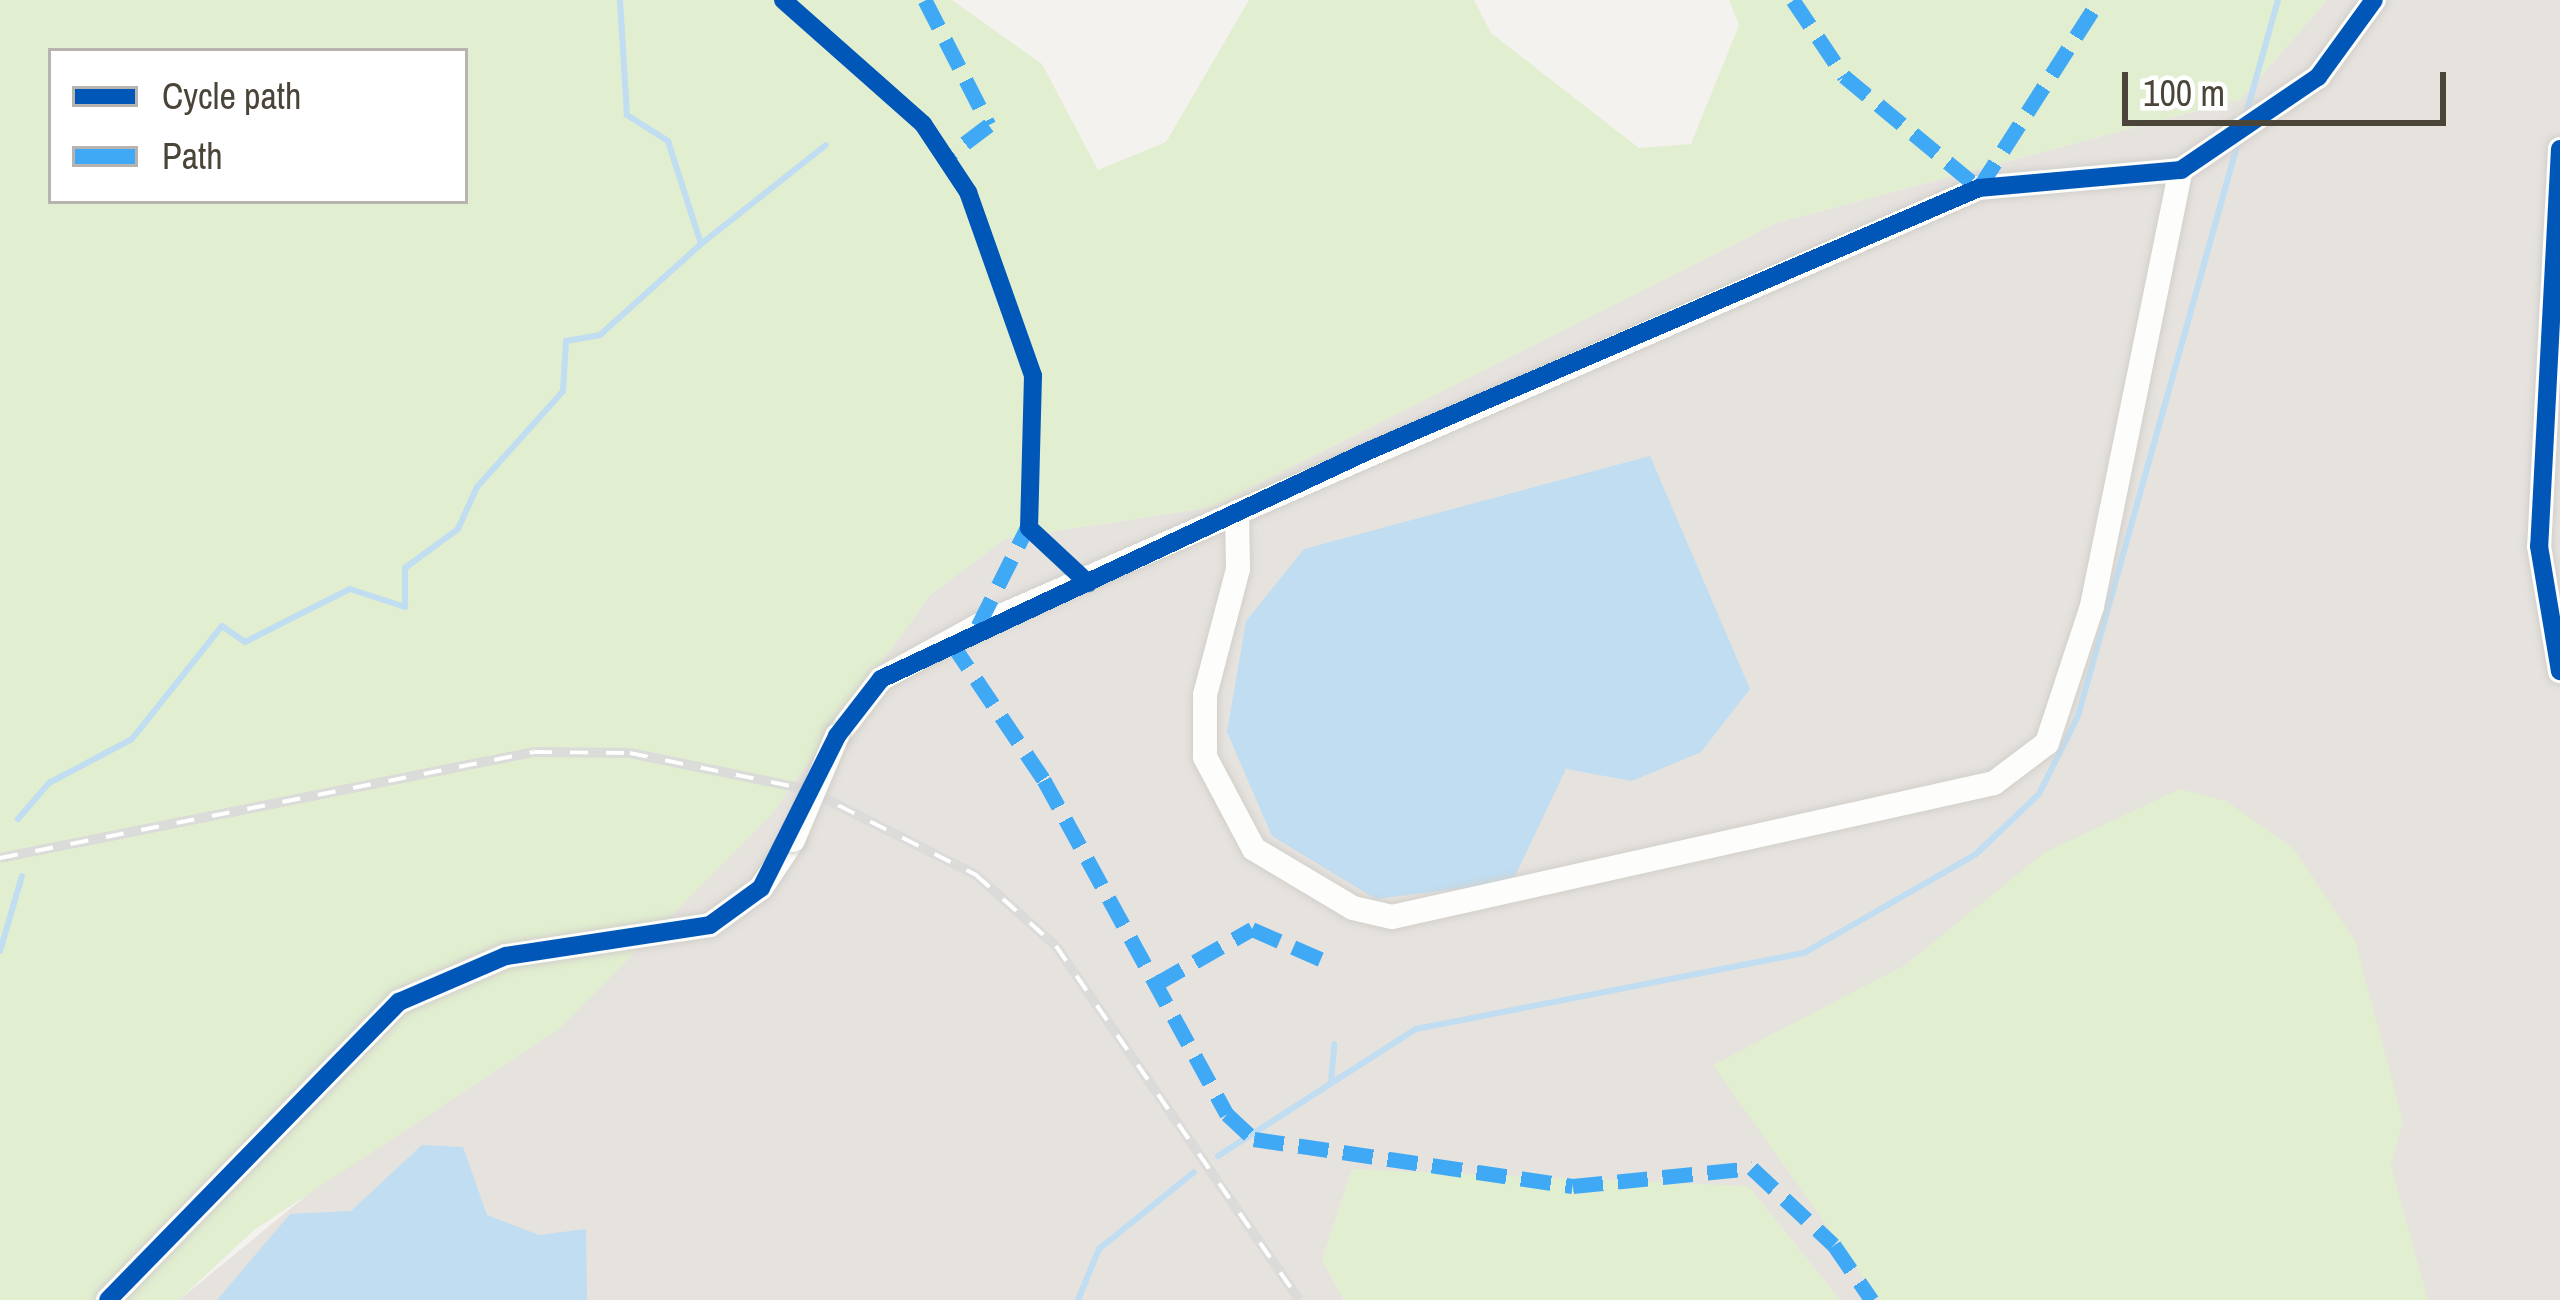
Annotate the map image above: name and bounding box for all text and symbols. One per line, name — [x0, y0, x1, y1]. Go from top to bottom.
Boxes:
legend — [48, 48, 468, 204]
scale bar — [2128, 48, 2452, 122]
text: 100 m — [2143, 69, 2225, 117]
text: Cycle path — [162, 72, 301, 120]
text: Path — [162, 132, 223, 180]

